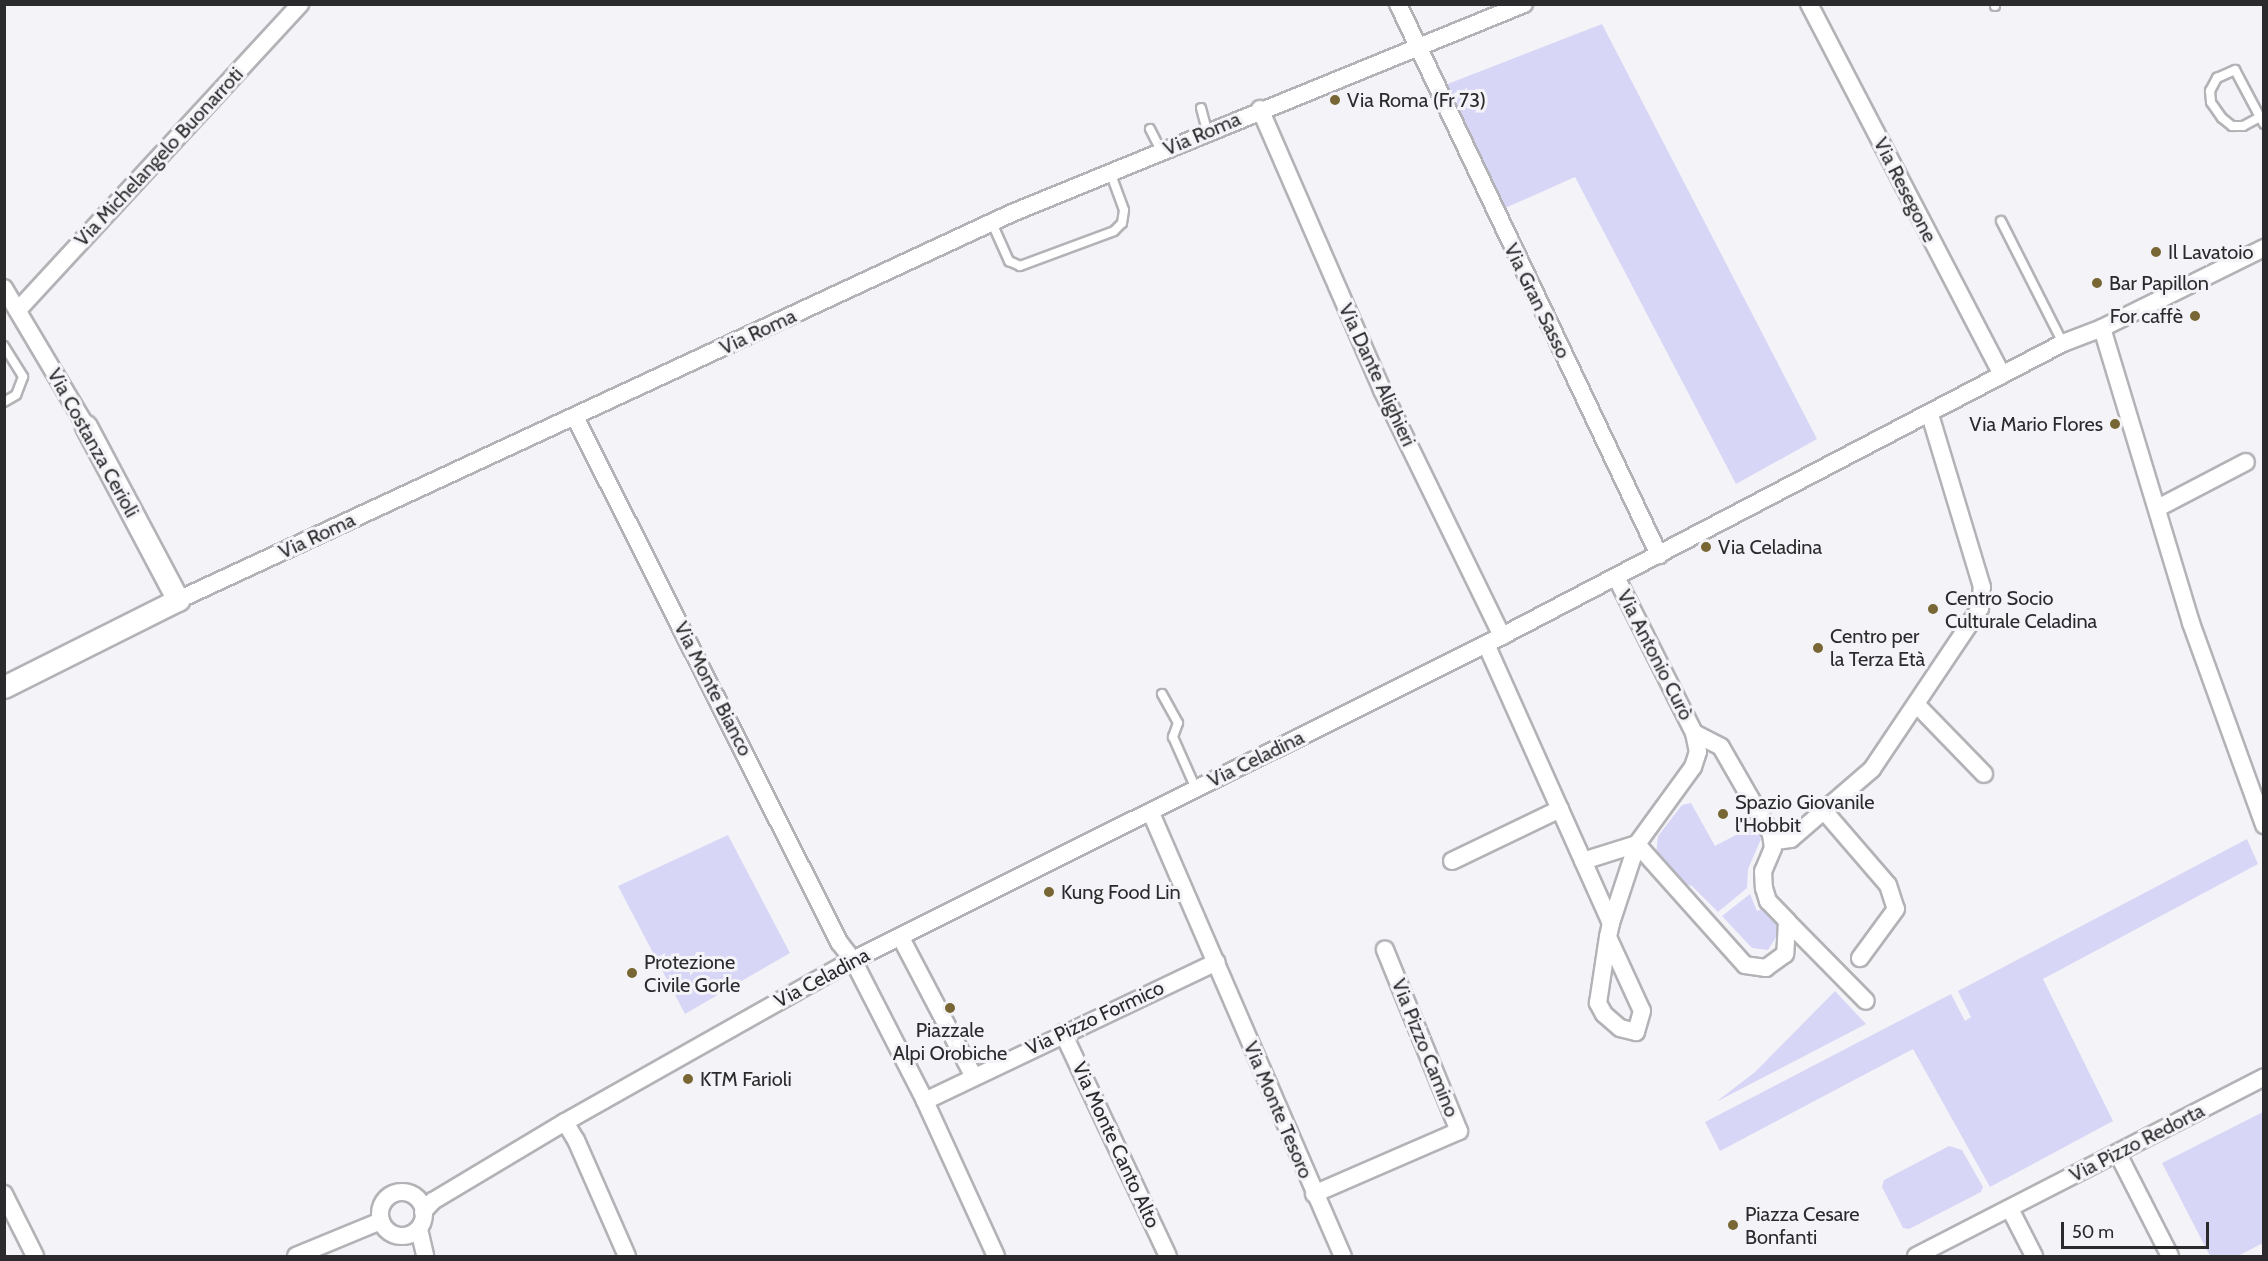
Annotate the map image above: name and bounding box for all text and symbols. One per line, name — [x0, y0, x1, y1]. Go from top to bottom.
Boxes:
street label: Via Michelangelo Buonarroti — [70, 63, 248, 251]
place label: Via Roma (Fr 73) — [1347, 88, 1486, 112]
marker: Via Roma (Fr 73) — [1328, 93, 1342, 107]
street label: Via Roma — [1160, 107, 1244, 161]
street label: Via Resegone — [1868, 134, 1942, 246]
street label: Via Gran Sasso — [1499, 240, 1575, 362]
place label: Il Lavatoio — [2168, 240, 2253, 264]
marker: Il Lavatoio — [2149, 245, 2163, 259]
place label: Bar Papillon — [2109, 271, 2209, 295]
marker: Bar Papillon — [2090, 276, 2104, 290]
street label: Via Dante Alighieri — [1333, 300, 1421, 450]
street label: Via Roma — [716, 304, 800, 360]
place label: For caffè — [2110, 304, 2183, 328]
marker: For caffè — [2188, 309, 2202, 323]
street label: Via Costanza Cerioli — [42, 364, 144, 522]
place label: Via Mario Flores — [1969, 412, 2103, 436]
marker: Via Mario Flores — [2108, 417, 2122, 431]
street label: Via Roma — [275, 508, 359, 564]
place label: Via Celadina — [1718, 535, 1822, 559]
marker: Via Celadina — [1699, 540, 1713, 554]
street label: Via Antonio Curò — [1612, 586, 1698, 724]
place label: Centro Socio Culturale Celadina — [1945, 586, 2097, 633]
marker: Centro Socio Culturale Celadina — [1926, 602, 1940, 616]
street label: Via Monte Bianco — [669, 618, 757, 760]
place label: Centro per la Terza Età — [1830, 624, 1925, 671]
marker: Centro per la Terza Età — [1811, 641, 1825, 655]
street label: Via Celadina — [1204, 725, 1308, 793]
place label: Spazio Giovanile l'Hobbit — [1735, 790, 1874, 837]
marker: Spazio Giovanile l'Hobbit — [1716, 807, 1730, 821]
place label: Kung Food Lin — [1061, 880, 1181, 904]
marker: Kung Food Lin — [1042, 885, 1056, 899]
street label: Via Celadina — [770, 943, 874, 1013]
place label: Protezione Civile Gorle — [644, 950, 740, 997]
marker: Protezione Civile Gorle — [625, 966, 639, 980]
street label: Via Pizzo Formico — [1022, 975, 1168, 1061]
street label: Via Pizzo Camino — [1386, 975, 1464, 1121]
marker: Piazzale Alpi Orobiche — [943, 1001, 957, 1015]
place label: Piazzale Alpi Orobiche — [893, 1018, 1007, 1065]
street label: Via Monte Tesoro — [1238, 1038, 1318, 1182]
street label: Via Monte Canto Alto — [1067, 1058, 1165, 1232]
place label: KTM Farioli — [700, 1067, 792, 1091]
marker: KTM Farioli — [681, 1072, 695, 1086]
street label: Via Pizzo Redorta — [2066, 1099, 2208, 1187]
place label: Piazza Cesare Bonfanti — [1745, 1202, 1860, 1249]
scale bar — [2064, 1210, 2212, 1248]
marker: Piazza Cesare Bonfanti — [1726, 1218, 1740, 1232]
text: 50 m — [2072, 1221, 2114, 1243]

